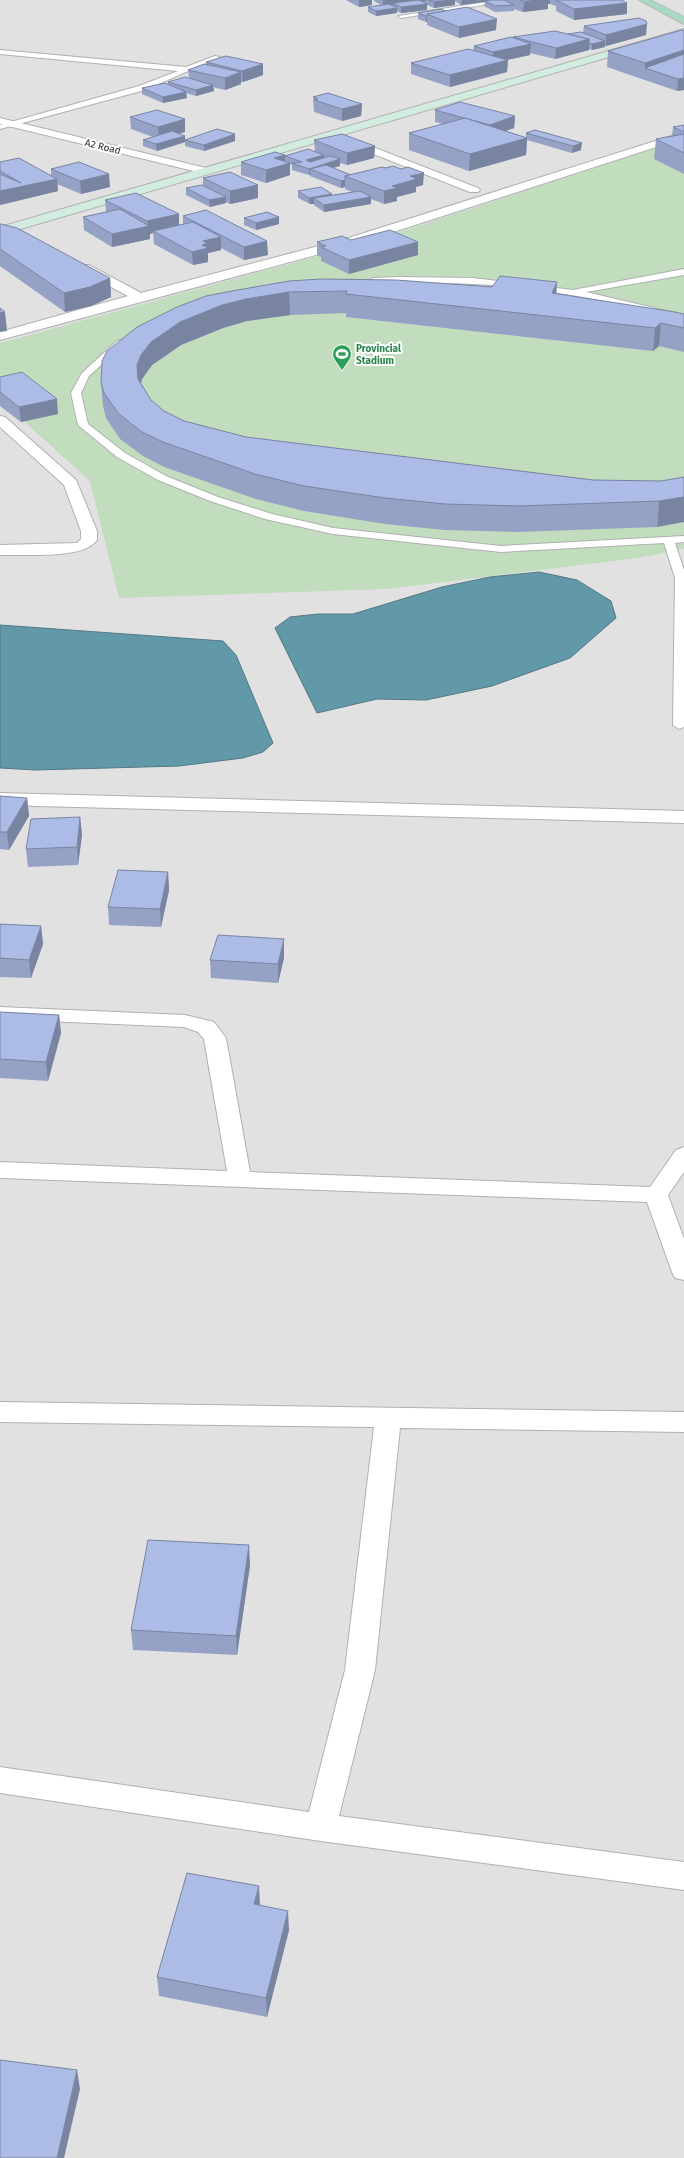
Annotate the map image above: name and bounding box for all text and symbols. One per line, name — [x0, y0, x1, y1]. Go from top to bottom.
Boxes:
street label: A2 Road — [84, 137, 122, 157]
sports icon: Provincial Stadium — [331, 343, 353, 371]
place label: Provincial Stadium — [356, 343, 401, 367]

